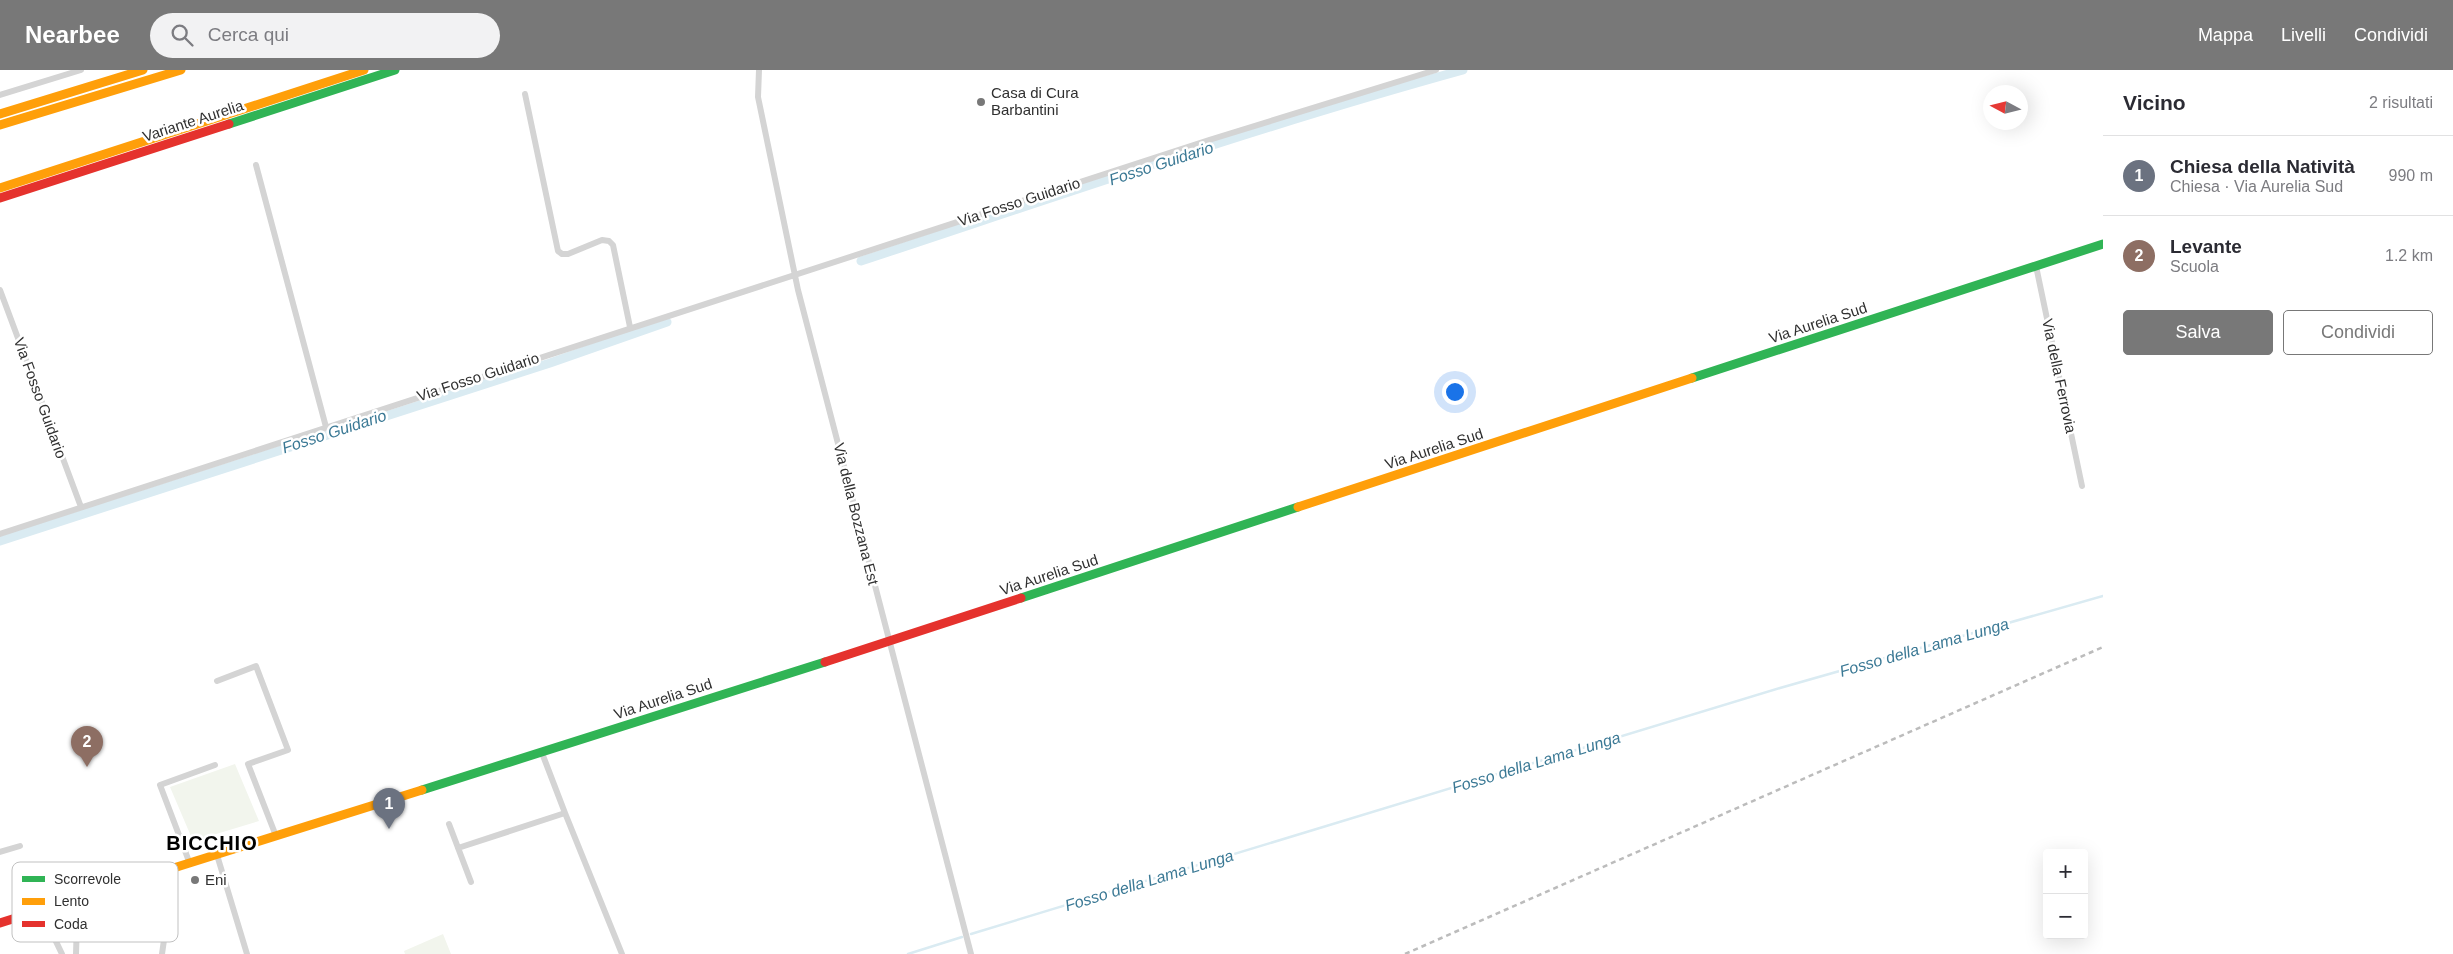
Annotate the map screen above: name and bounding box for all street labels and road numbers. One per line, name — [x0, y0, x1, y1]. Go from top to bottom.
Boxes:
street label: Variante Aurelia — [140, 96, 246, 145]
street label: Via Fosso Guidario — [956, 174, 1082, 229]
street label: Via Aurelia Sud — [1767, 299, 1869, 346]
street label: Via della Ferrovia — [2039, 317, 2080, 435]
street label: Via Fosso Guidario — [11, 335, 70, 461]
street label: Via Fosso Guidario — [415, 349, 541, 404]
street label: Via Aurelia Sud — [1383, 425, 1485, 472]
street label: Via della Bozzana Est — [831, 441, 883, 587]
street label: Via Aurelia Sud — [998, 551, 1100, 598]
street label: Via Aurelia Sud — [612, 675, 714, 722]

